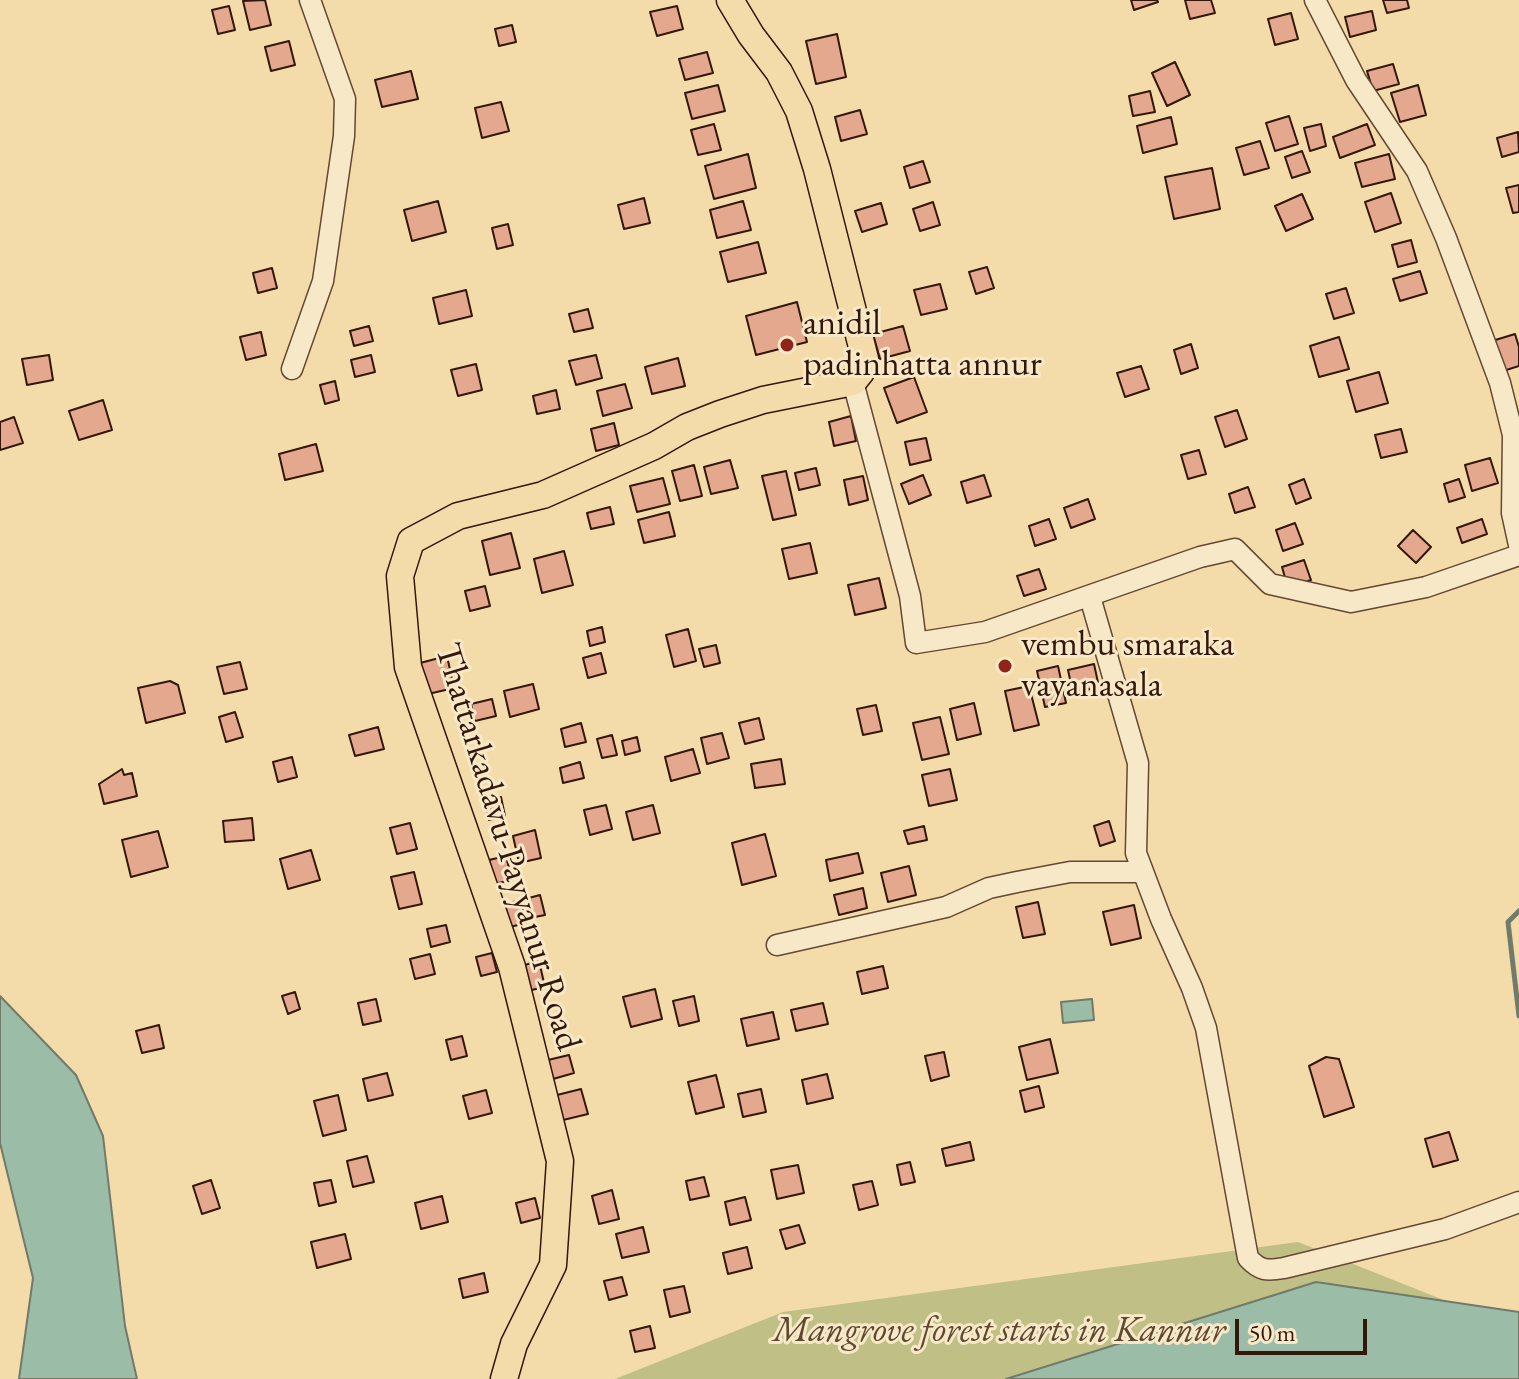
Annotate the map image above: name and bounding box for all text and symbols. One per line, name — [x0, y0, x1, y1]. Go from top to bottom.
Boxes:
place label: anidil padinhatta annur — [803, 302, 1042, 387]
marker: anidil padinhatta annur — [778, 336, 796, 354]
place label: vembu smaraka vayanasala — [1021, 623, 1234, 708]
street label: Thattarkadavu-Payyanur Road — [424, 638, 590, 1056]
marker: vembu smaraka vayanasala — [996, 657, 1014, 675]
scale bar — [1239, 1303, 1371, 1353]
park label: Mangrove forest starts in Kannur — [773, 1309, 1225, 1353]
text: 50 m — [1249, 1317, 1296, 1348]

